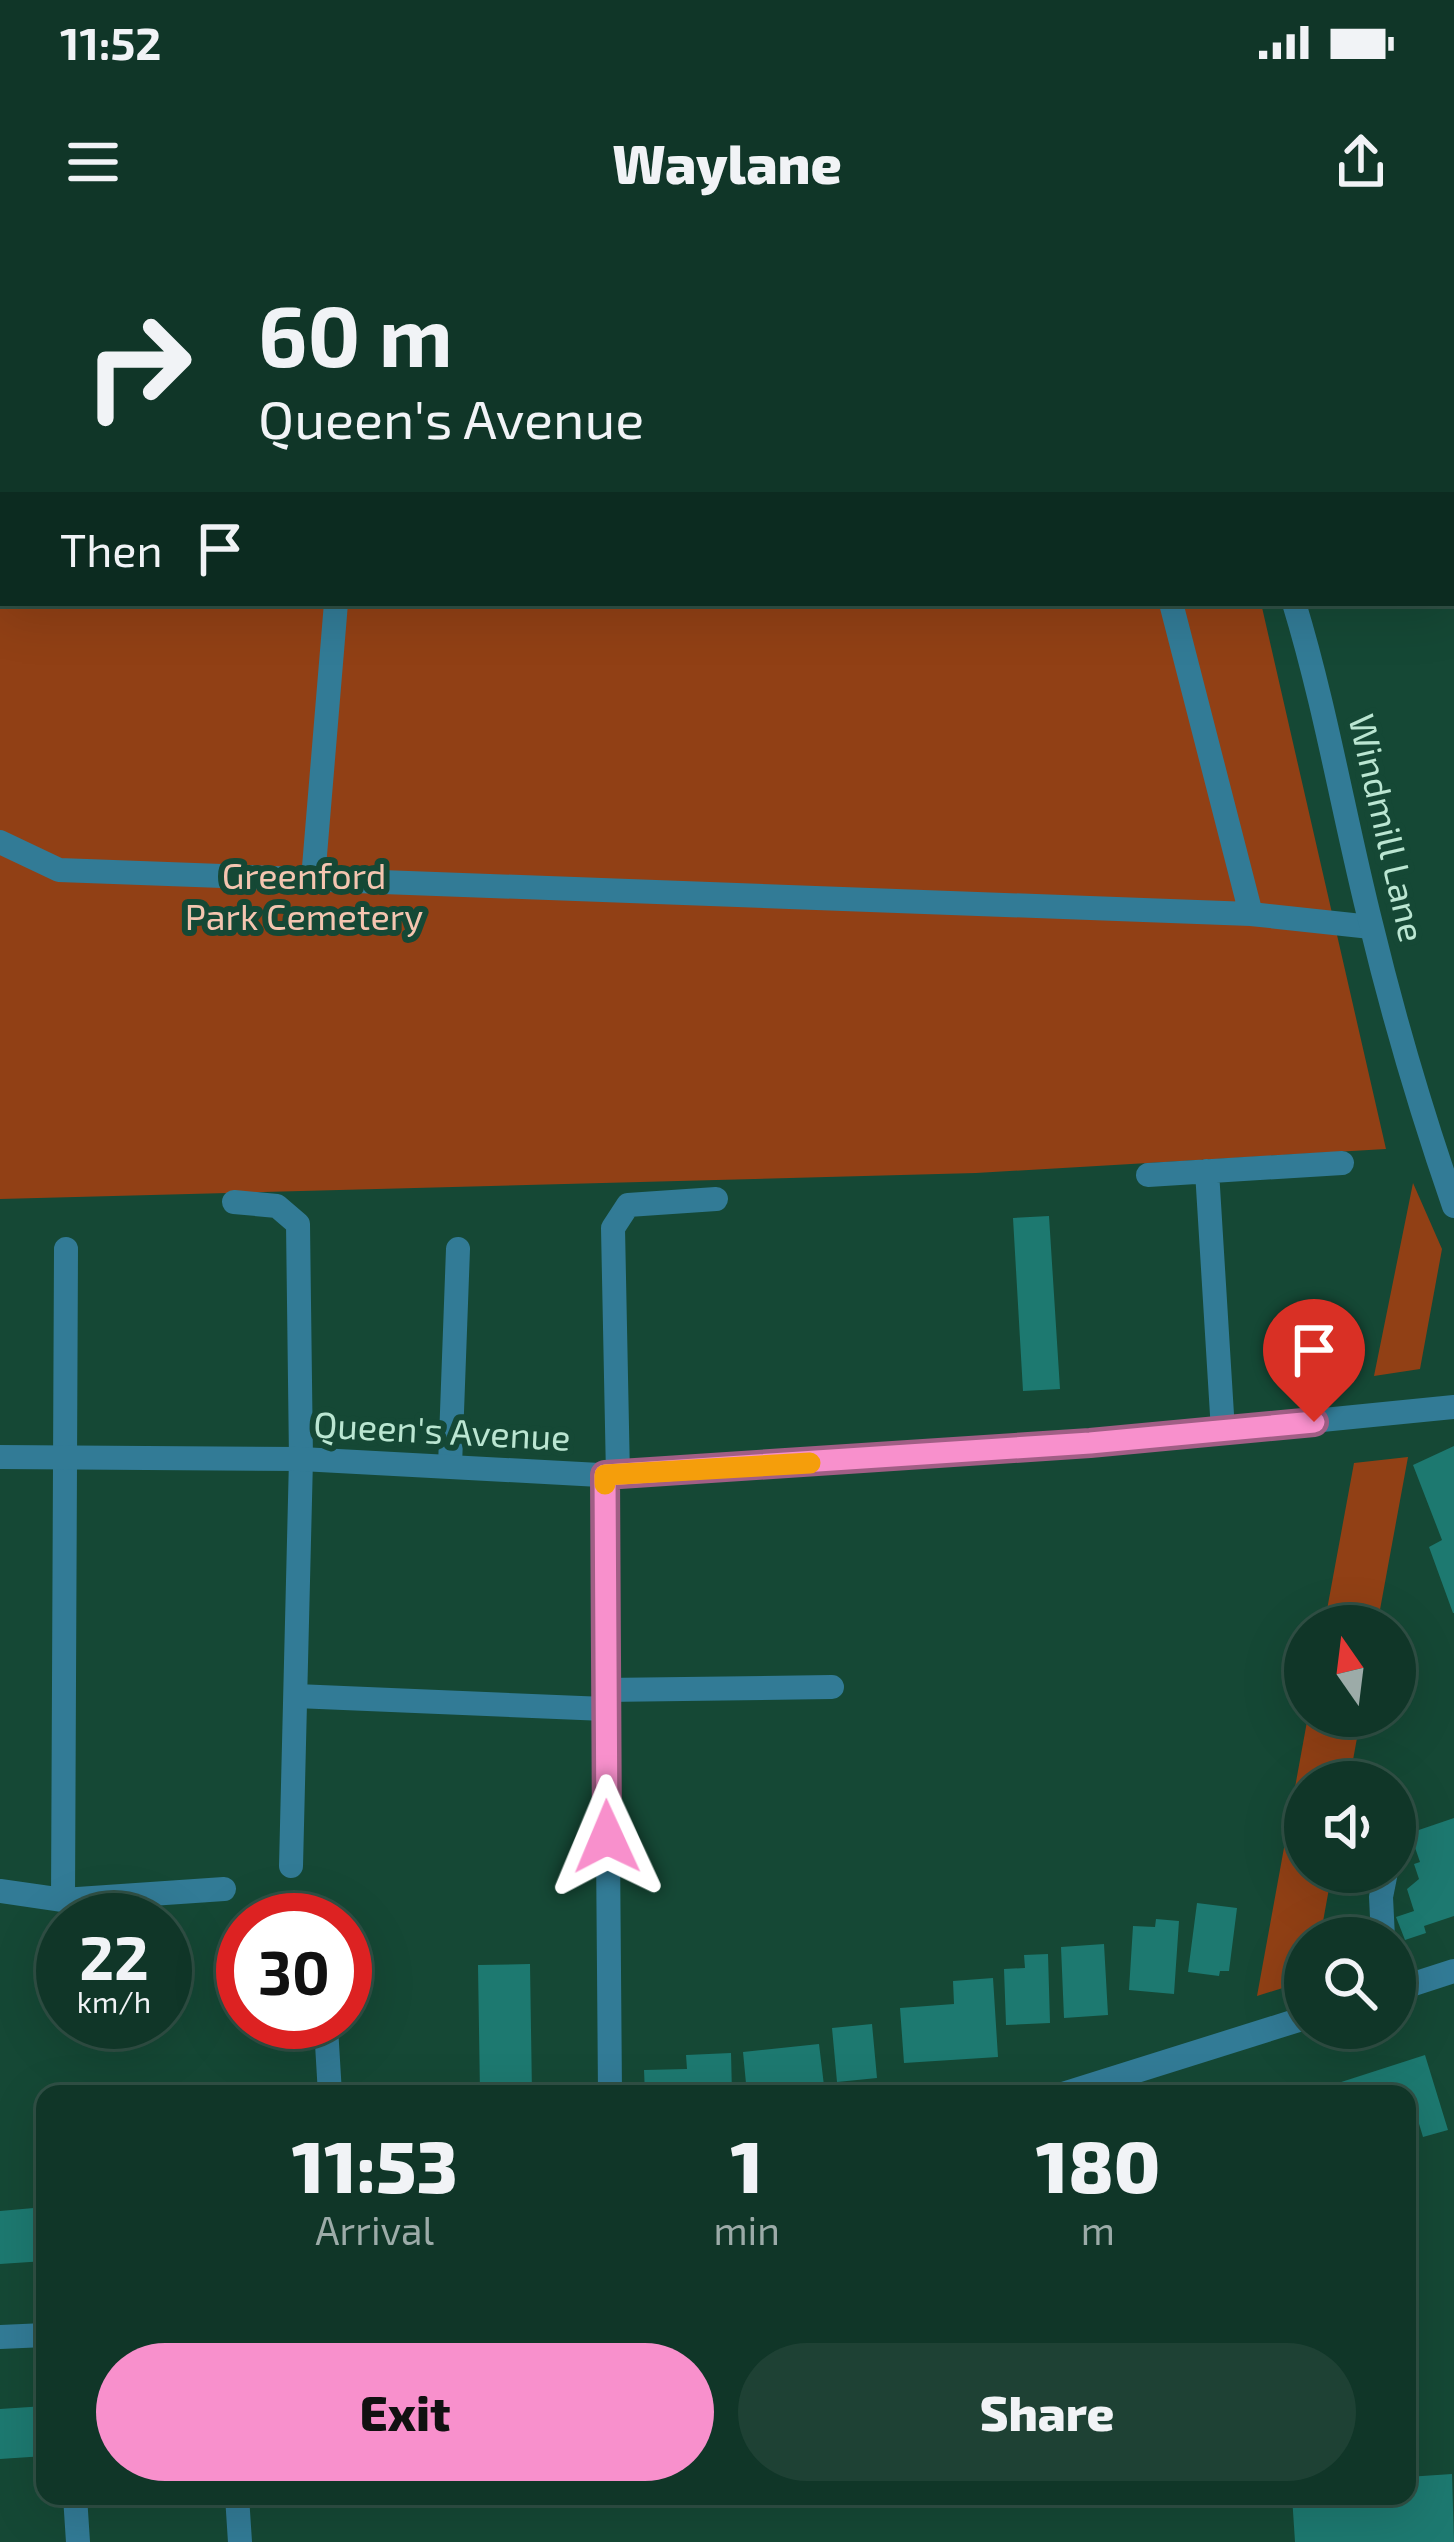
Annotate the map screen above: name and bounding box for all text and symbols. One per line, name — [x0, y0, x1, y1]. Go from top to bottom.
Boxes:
text: 11:52 — [60, 15, 161, 69]
icon: menu — [60, 129, 126, 195]
icon: share — [1328, 129, 1394, 195]
text: Waylane — [612, 130, 842, 195]
text: 60 m — [258, 283, 453, 384]
icon: right — [60, 288, 216, 444]
text: Queen's Avenue — [258, 385, 644, 450]
icon: arrive — [187, 516, 253, 582]
text: Then — [60, 522, 163, 576]
street label: Windmill Lane — [1341, 710, 1436, 946]
park label: Greenford Park Cemetery — [185, 853, 423, 937]
pin — [1263, 1299, 1365, 1422]
icon: arrive — [1281, 1317, 1347, 1383]
street label: Queen's Avenue — [312, 1401, 572, 1458]
north arrow — [1284, 1605, 1416, 1737]
map controls — [1284, 1605, 1416, 2049]
button: sound — [1284, 1761, 1416, 1893]
position arrow — [544, 1774, 670, 1900]
speed limit sign: 30 — [216, 1893, 372, 2049]
button: search — [1284, 1917, 1416, 2049]
text: 22 — [79, 1920, 149, 1992]
text: km/h — [77, 1983, 151, 2019]
text: 11:53 — [292, 2121, 458, 2207]
text: 1 — [730, 2121, 763, 2207]
text: 180 — [1036, 2121, 1160, 2207]
text: Arrival — [315, 2206, 434, 2253]
text: min — [713, 2206, 780, 2253]
text: m — [1081, 2206, 1115, 2253]
button: Exit — [96, 2343, 714, 2481]
button: Share — [738, 2343, 1356, 2481]

